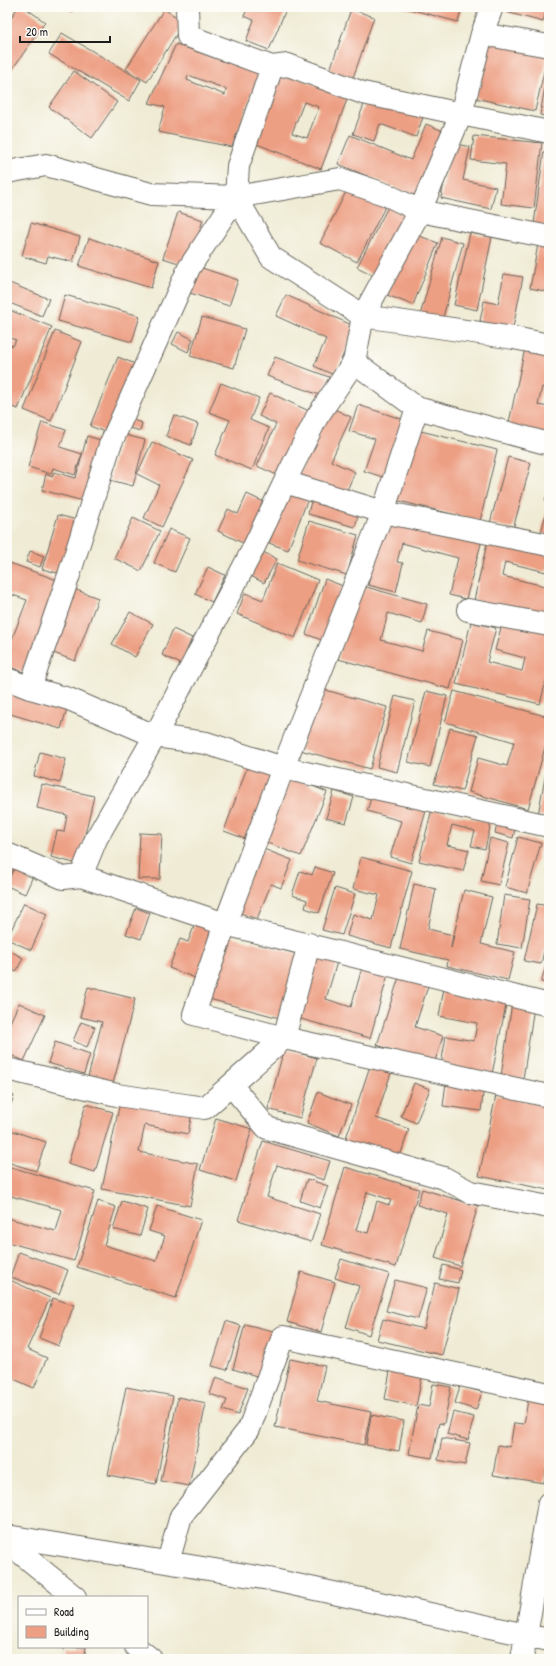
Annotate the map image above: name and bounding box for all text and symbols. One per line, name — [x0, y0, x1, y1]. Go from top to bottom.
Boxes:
scale bar — [20, 18, 110, 44]
text: 20 m — [26, 23, 48, 40]
legend — [18, 1596, 148, 1648]
text: Road — [54, 1603, 74, 1620]
text: Building — [54, 1623, 89, 1640]

